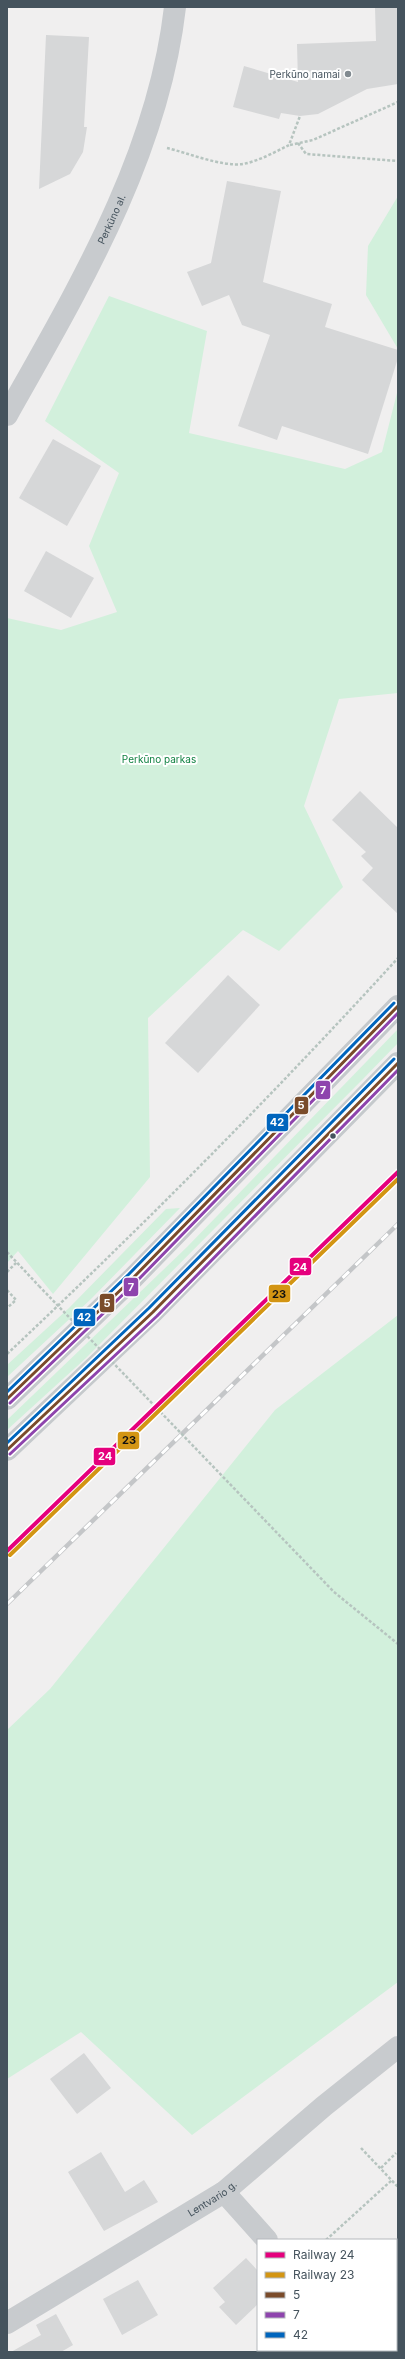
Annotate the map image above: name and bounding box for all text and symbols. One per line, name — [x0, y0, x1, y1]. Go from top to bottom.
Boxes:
place label: Perkūno namai — [269, 68, 340, 80]
marker: Perkūno namai — [343, 69, 353, 79]
street label: Perkūno al. — [95, 192, 128, 246]
park label: Perkūno parkas — [122, 753, 196, 765]
line badge: 7 — [315, 1080, 331, 1100]
text: 7 — [320, 1083, 326, 1097]
line badge: 5 — [294, 1096, 309, 1115]
text: 5 — [297, 1098, 305, 1112]
line badge: 42 — [266, 1113, 289, 1132]
text: 42 — [270, 1115, 284, 1129]
unlabelled marker — [328, 1131, 338, 1141]
line badge: 24 — [289, 1257, 312, 1276]
text: 24 — [293, 1260, 307, 1274]
line badge: 7 — [123, 1277, 139, 1297]
text: 7 — [128, 1280, 134, 1294]
line badge: 23 — [268, 1284, 291, 1303]
text: 23 — [272, 1287, 286, 1301]
line badge: 5 — [99, 1293, 115, 1313]
text: 5 — [103, 1296, 111, 1310]
line badge: 42 — [73, 1308, 96, 1327]
text: 42 — [77, 1310, 91, 1324]
line badge: 23 — [117, 1431, 140, 1450]
text: 23 — [122, 1433, 136, 1447]
line badge: 24 — [93, 1447, 116, 1466]
text: 24 — [98, 1449, 112, 1463]
street label: Lentvario g. — [185, 2178, 239, 2219]
legend — [257, 2239, 397, 2351]
text: Railway 24 — [293, 2247, 355, 2262]
text: Railway 23 — [293, 2267, 354, 2282]
text: 5 — [293, 2287, 300, 2302]
text: 7 — [293, 2307, 300, 2322]
text: 42 — [293, 2327, 308, 2342]

